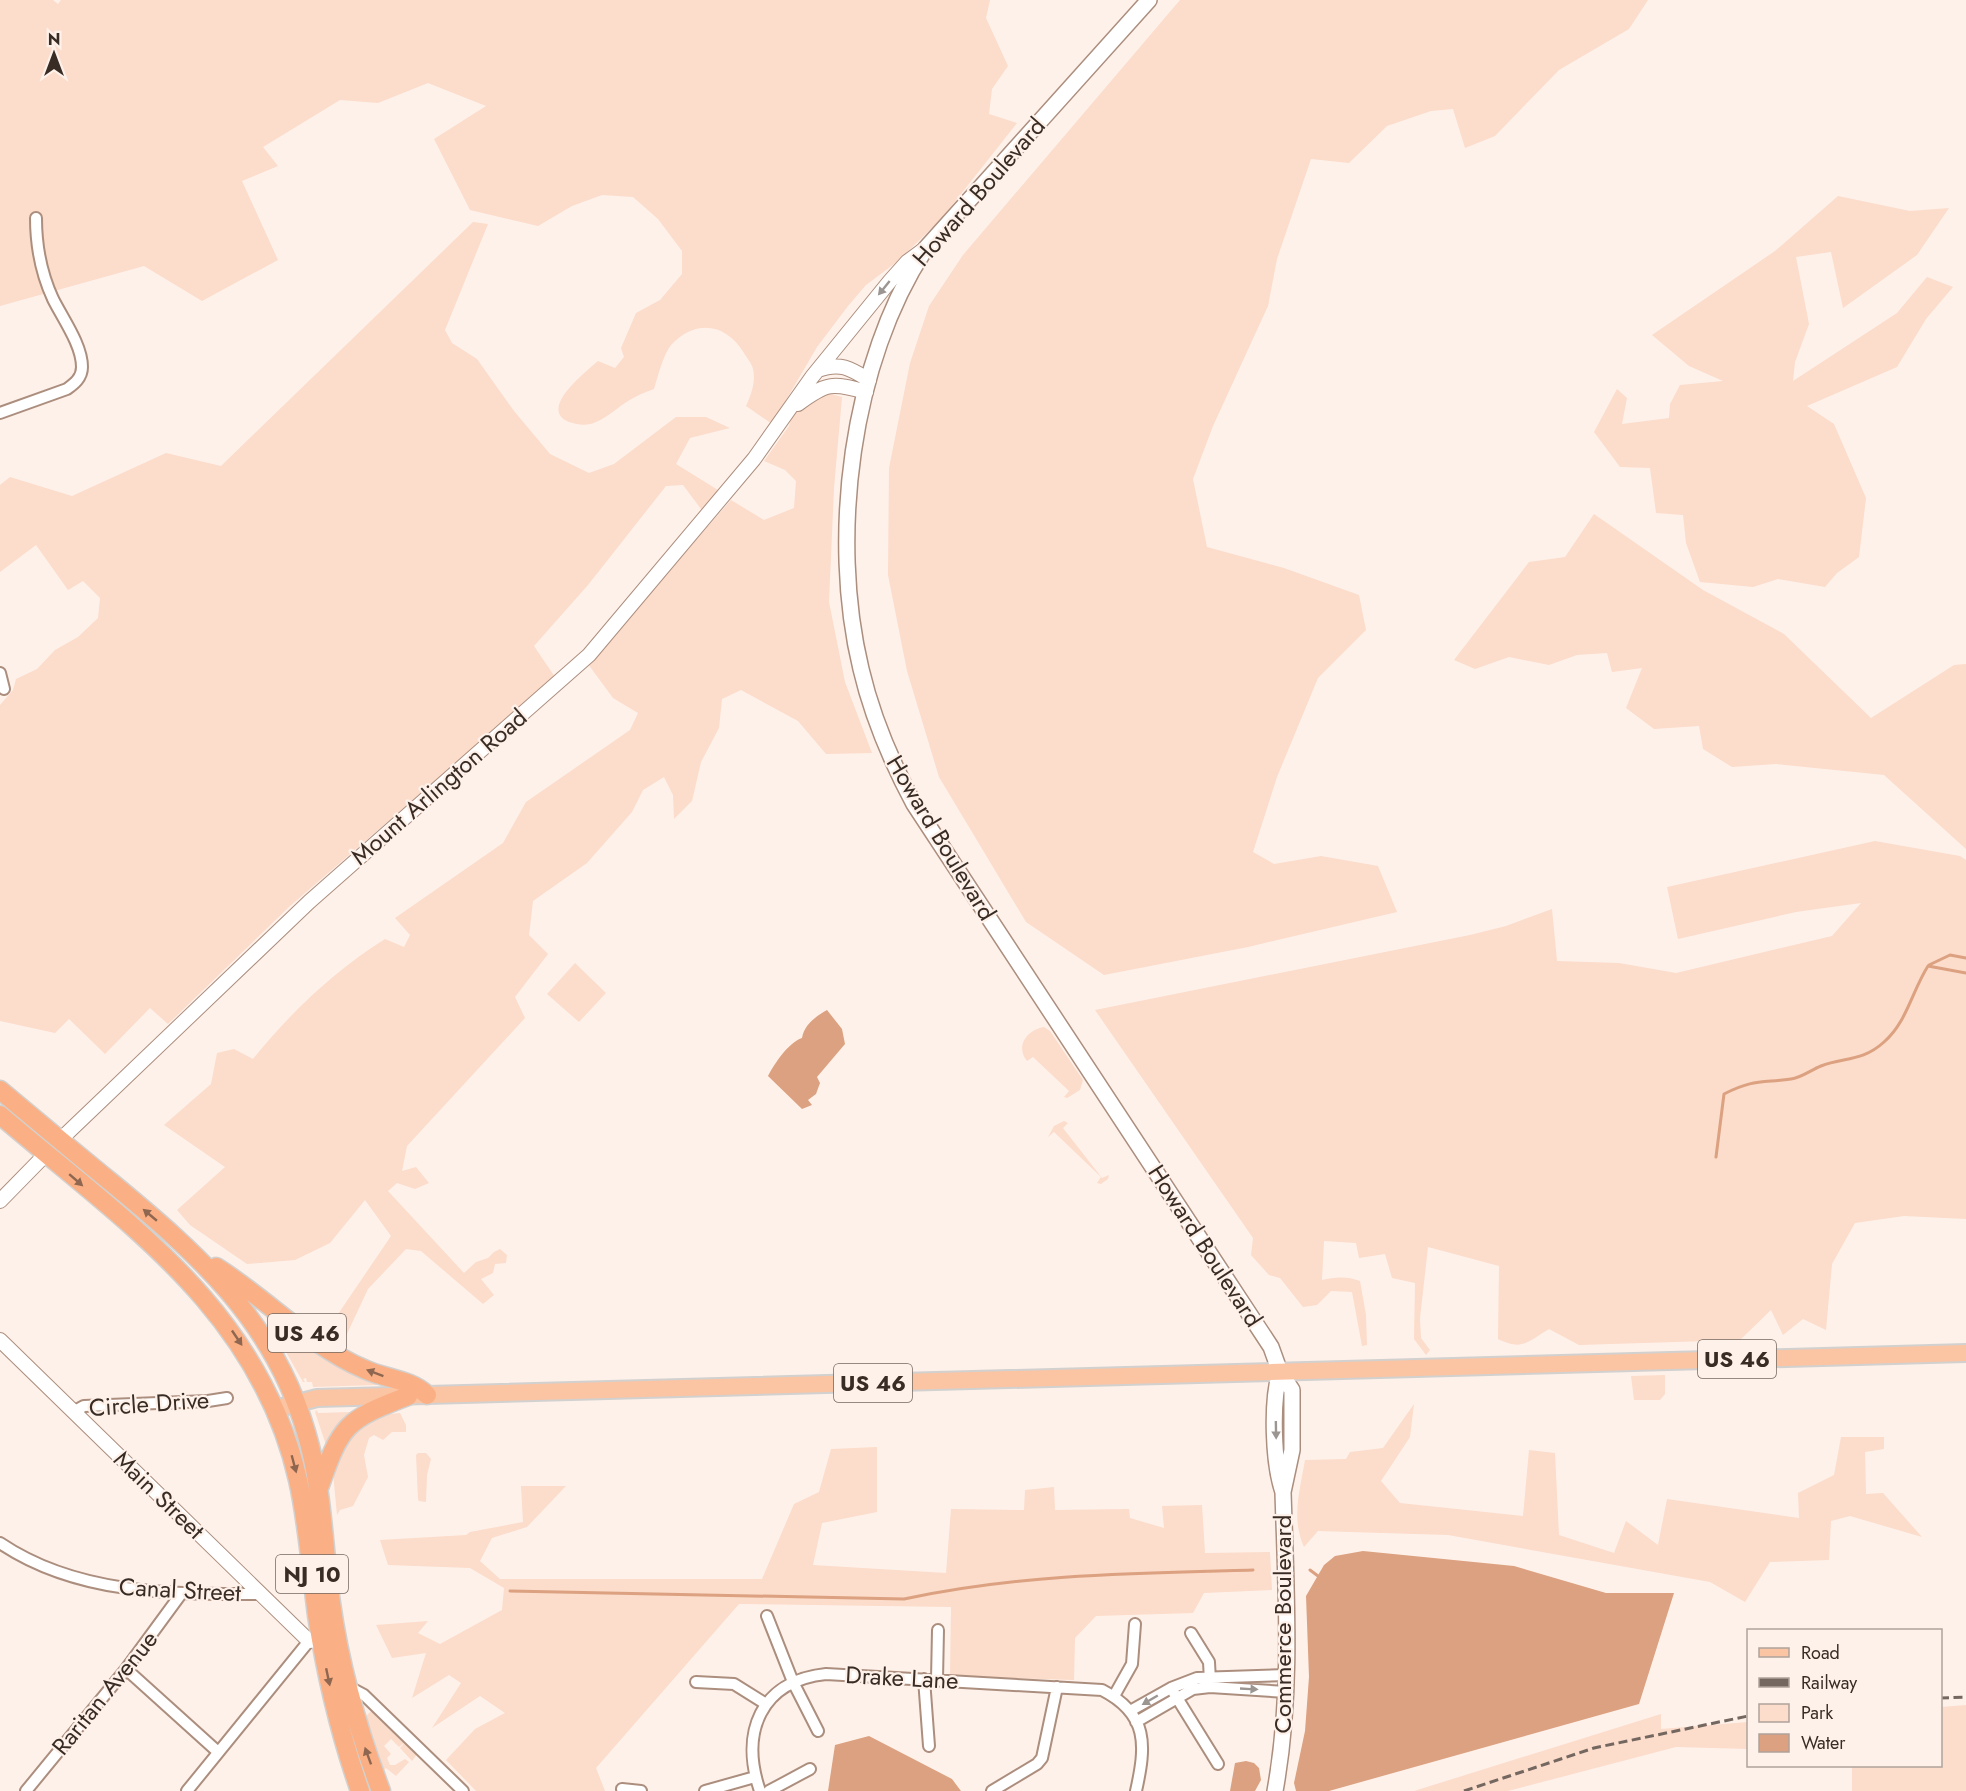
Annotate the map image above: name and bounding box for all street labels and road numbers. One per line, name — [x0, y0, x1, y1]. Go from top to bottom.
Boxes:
street label: Howard Boulevard — [904, 109, 1053, 274]
street label: Mount Arlington Road — [343, 700, 534, 873]
street label: Howard Boulevard — [878, 748, 1005, 927]
street label: Howard Boulevard — [1140, 1158, 1271, 1334]
road number: US 46 — [268, 1314, 346, 1352]
road number: US 46 — [1698, 1340, 1776, 1378]
road number: US 46 — [834, 1364, 912, 1402]
street label: Circle Drive — [88, 1382, 210, 1425]
street label: Main Street — [106, 1442, 213, 1547]
street label: Commerce Boulevard — [1265, 1515, 1300, 1733]
road number: NJ 10 — [276, 1555, 348, 1593]
street label: Canal Street — [118, 1569, 242, 1610]
street label: Raritan Avenue — [43, 1623, 166, 1763]
street label: Drake Lane — [845, 1657, 959, 1698]

